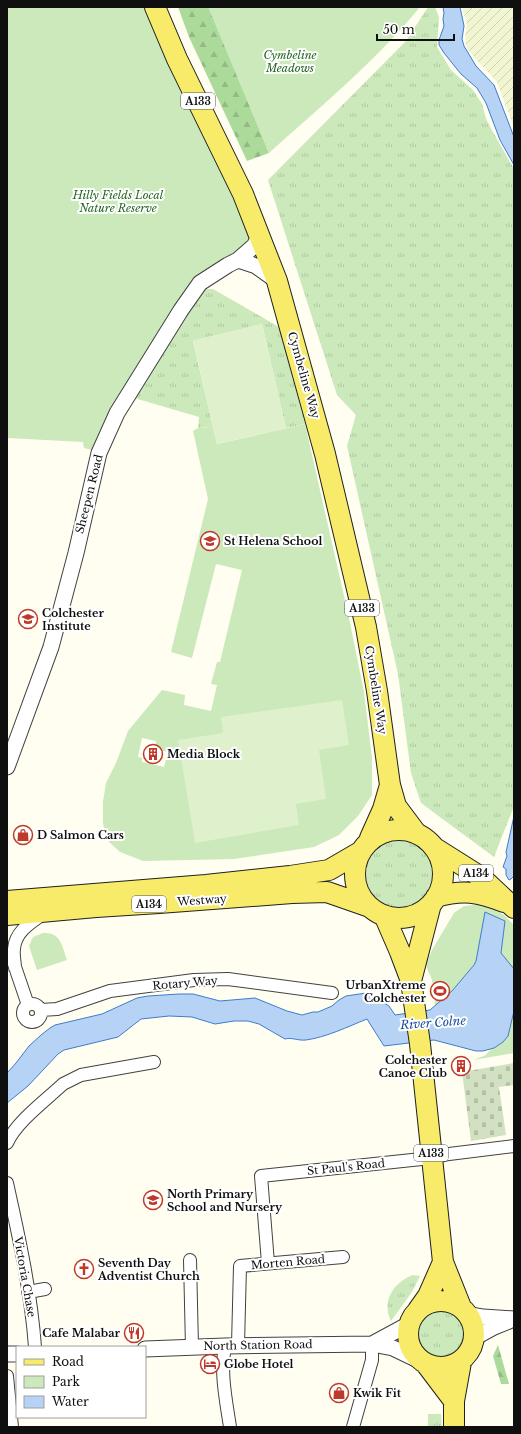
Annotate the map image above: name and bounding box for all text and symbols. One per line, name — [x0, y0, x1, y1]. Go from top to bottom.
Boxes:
scale bar — [377, 16, 454, 42]
text: 50 m — [383, 22, 415, 37]
park label: Cymbeline Meadows — [263, 48, 317, 75]
road number: A133 — [181, 93, 215, 109]
park label: Hilly Fields Local Nature Reserve — [72, 188, 164, 215]
street label: Cymbeline Way — [285, 330, 323, 420]
street label: Sheepen Road — [72, 452, 106, 535]
school or university icon: St Helena School — [199, 530, 221, 552]
place label: St Helena School — [224, 534, 322, 548]
road number: A133 — [345, 600, 379, 616]
place label: Colchester Institute — [42, 606, 104, 633]
school or university icon: Colchester Institute — [17, 608, 39, 630]
street label: Cymbeline Way — [362, 644, 390, 736]
building icon: Media Block — [142, 743, 164, 765]
place label: Media Block — [167, 747, 241, 761]
shop icon: D Salmon Cars — [12, 824, 34, 846]
place label: D Salmon Cars — [37, 828, 124, 842]
road number: A134 — [459, 865, 493, 881]
street label: Westway — [176, 891, 227, 909]
road number: A134 — [132, 896, 166, 912]
street label: Rotary Way — [152, 973, 218, 993]
place label: UrbanXtreme Colchester — [346, 978, 427, 1005]
sports icon: UrbanXtreme Colchester — [429, 980, 451, 1002]
water label: River Colne — [399, 1013, 467, 1032]
place label: Colchester Canoe Club — [379, 1053, 448, 1080]
building icon: Colchester Canoe Club — [450, 1055, 472, 1077]
road number: A133 — [414, 1145, 448, 1161]
street label: St Paul's Road — [306, 1156, 386, 1178]
place label: North Primary School and Nursery — [167, 1187, 283, 1214]
school or university icon: North Primary School and Nursery — [142, 1189, 164, 1211]
street label: Victoria Chase — [11, 1235, 39, 1318]
street label: Morten Road — [250, 1252, 326, 1272]
place label: Seventh Day Adventist Church — [97, 1256, 200, 1283]
church icon: Seventh Day Adventist Church — [73, 1258, 95, 1280]
restaurant icon: Cafe Malabar — [123, 1322, 145, 1344]
place label: Cafe Malabar — [42, 1326, 121, 1340]
street label: North Station Road — [203, 1337, 313, 1353]
legend — [16, 1346, 146, 1418]
hotel icon: Globe Hotel — [199, 1353, 221, 1375]
text: Road — [52, 1354, 84, 1369]
place label: Globe Hotel — [224, 1357, 294, 1371]
text: Park — [52, 1374, 80, 1389]
shop icon: Kwik Fit — [328, 1382, 350, 1404]
place label: Kwik Fit — [353, 1386, 402, 1400]
text: Water — [51, 1394, 89, 1409]

